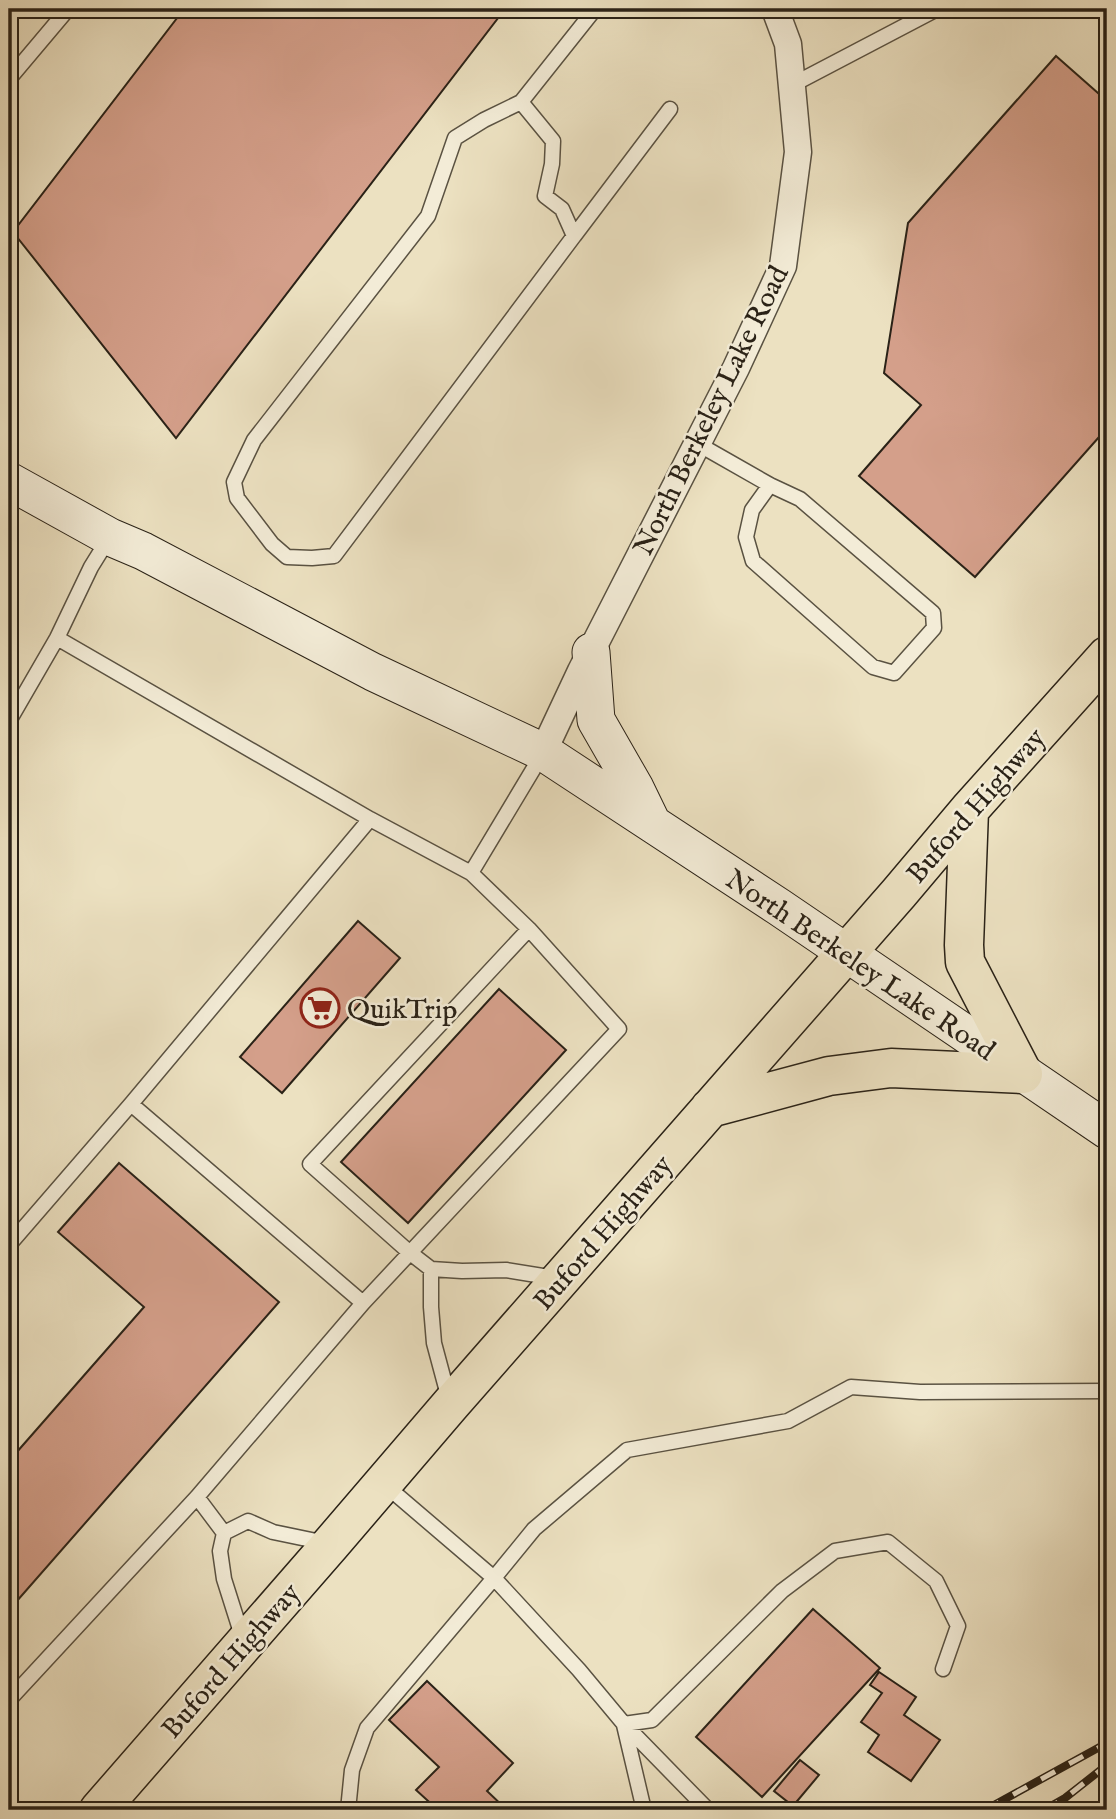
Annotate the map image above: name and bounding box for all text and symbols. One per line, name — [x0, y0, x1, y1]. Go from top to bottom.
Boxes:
street label: North Berkeley Lake Road — [627, 261, 798, 562]
street label: Buford Highway — [900, 722, 1054, 892]
street label: North Berkeley Lake Road — [718, 863, 1001, 1069]
supermarket icon: QuikTrip — [299, 987, 341, 1029]
place label: QuikTrip — [347, 993, 457, 1028]
street label: Buford Highway — [527, 1149, 681, 1319]
street label: Buford Highway — [155, 1577, 309, 1747]

